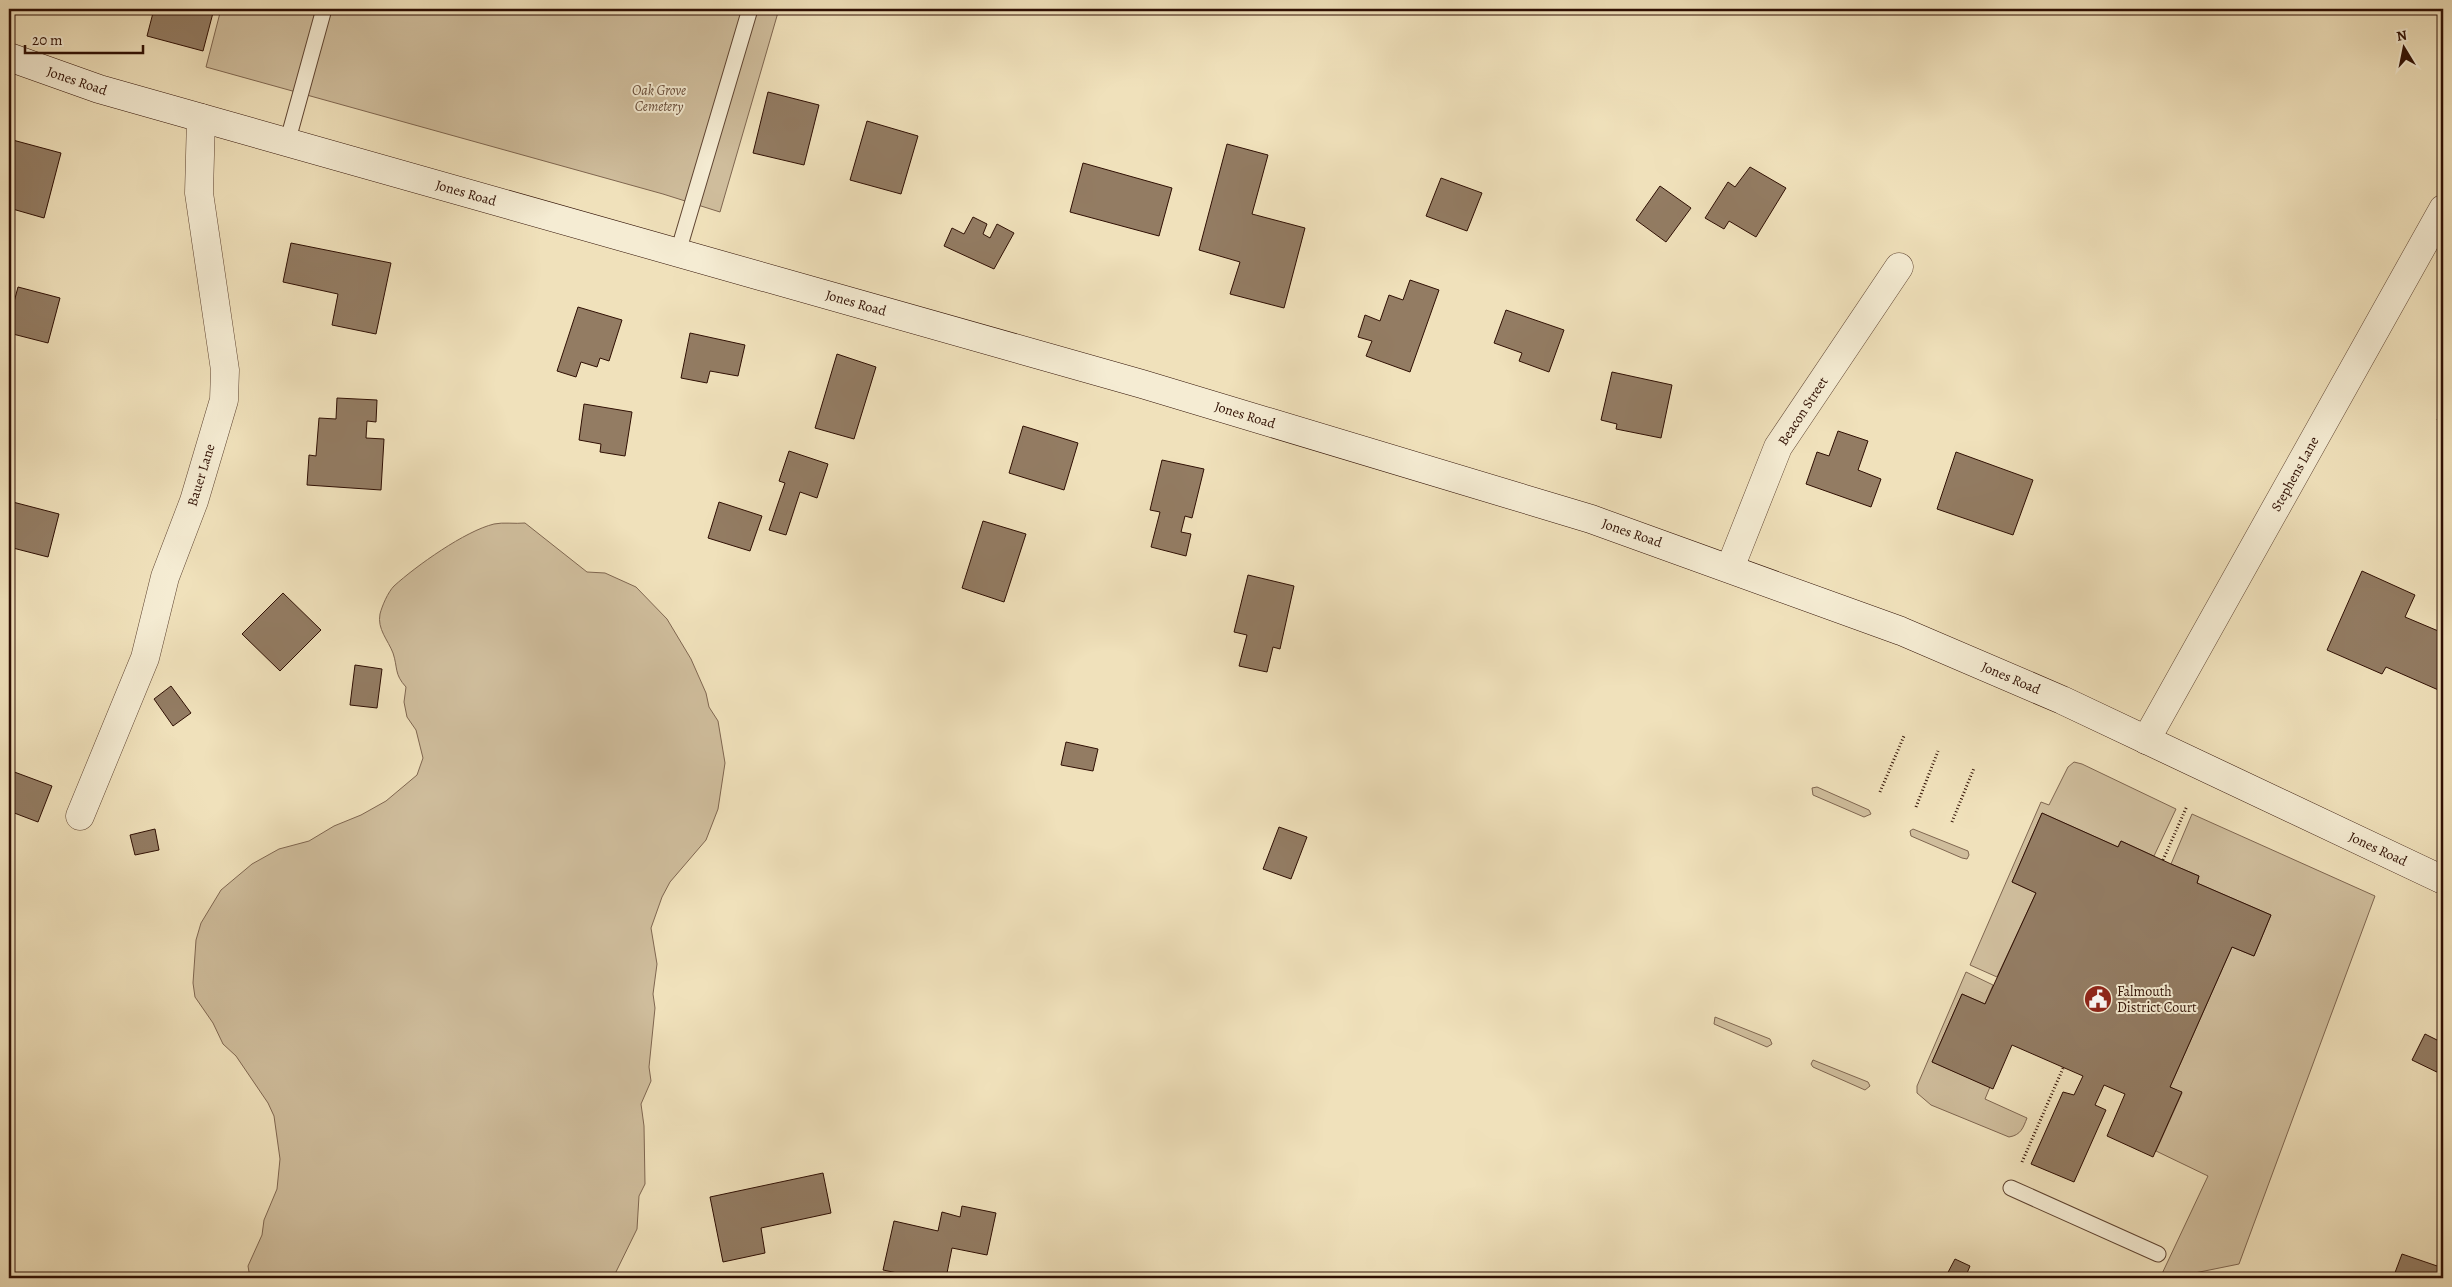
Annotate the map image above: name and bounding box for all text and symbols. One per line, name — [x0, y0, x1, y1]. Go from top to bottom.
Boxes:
scale bar — [25, 22, 142, 54]
north arrow — [2380, 22, 2430, 72]
text: N — [2395, 25, 2409, 46]
text: 20 m — [32, 30, 63, 50]
street label: Jones Road — [44, 62, 110, 100]
park label: Oak Grove Cemetery — [632, 81, 686, 116]
street label: Jones Road — [433, 175, 499, 211]
street label: Jones Road — [823, 285, 889, 321]
street label: Beacon Street — [1774, 373, 1833, 449]
street label: Jones Road — [1212, 397, 1278, 433]
street label: Stephens Lane — [2267, 433, 2323, 515]
street label: Bauer Lane — [182, 441, 220, 509]
street label: Jones Road — [1599, 514, 1665, 552]
street label: Jones Road — [1979, 657, 2044, 699]
street label: Jones Road — [2346, 827, 2411, 871]
place label: Falmouth District Court — [2117, 982, 2197, 1017]
public building icon: Falmouth District Court — [2083, 984, 2113, 1014]

